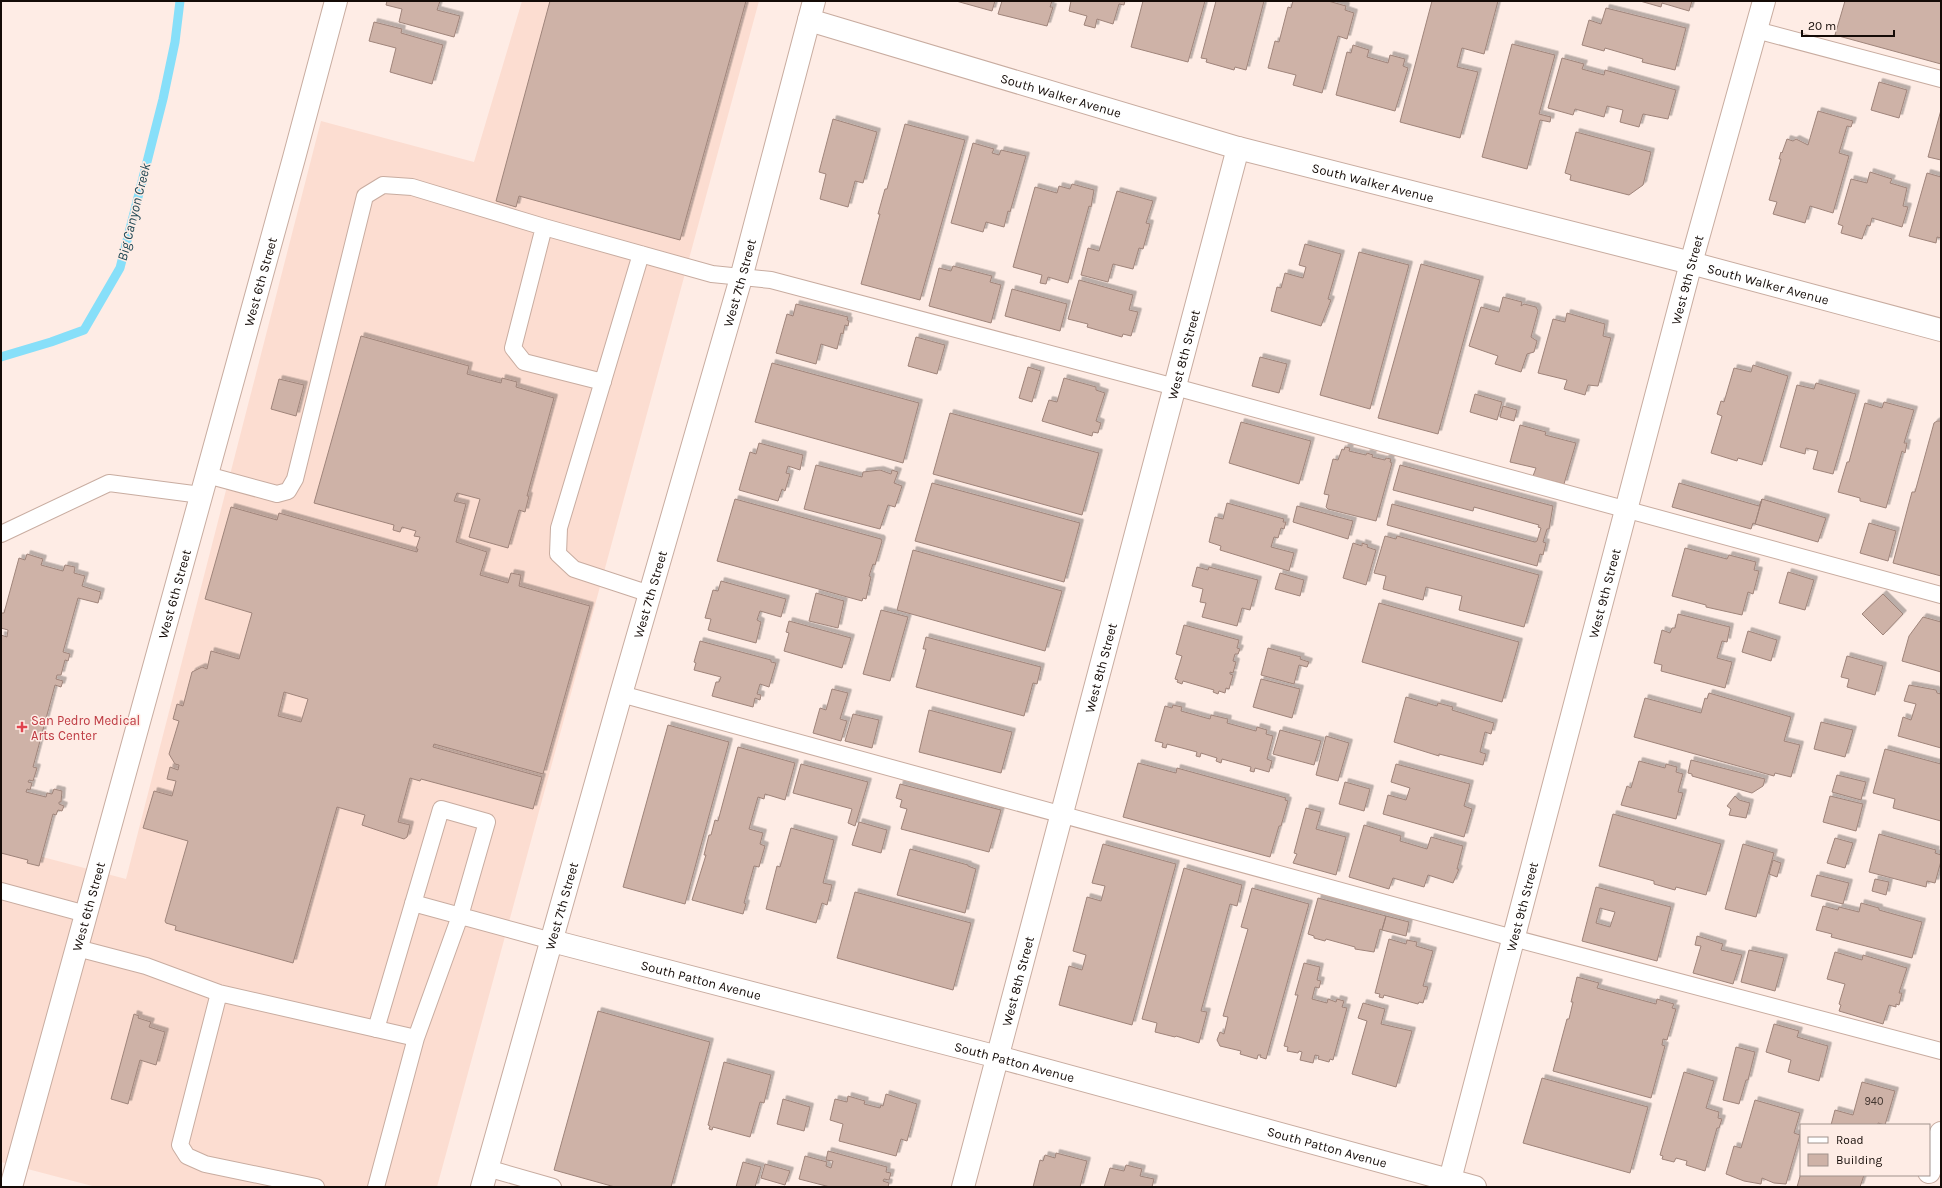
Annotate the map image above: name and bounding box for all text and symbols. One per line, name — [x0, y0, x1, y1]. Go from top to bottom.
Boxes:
scale bar — [1802, 12, 1894, 38]
text: 20 m — [1808, 19, 1836, 33]
street label: South Walker Avenue — [999, 70, 1124, 120]
water label: Big Canyon Creek — [114, 160, 155, 263]
street label: South Walker Avenue — [1310, 160, 1436, 205]
street label: West 9th Street — [1668, 233, 1706, 326]
street label: West 6th Street — [241, 235, 279, 328]
street label: West 7th Street — [720, 237, 758, 328]
street label: South Walker Avenue — [1706, 260, 1831, 307]
street label: West 8th Street — [1164, 308, 1202, 401]
street label: West 9th Street — [1585, 547, 1623, 640]
street label: West 6th Street — [155, 548, 194, 640]
street label: West 7th Street — [630, 549, 670, 640]
street label: West 8th Street — [1081, 621, 1119, 714]
place label: San Pedro Medical Arts Center — [31, 713, 140, 743]
marker: San Pedro Medical Arts Center — [16, 721, 28, 733]
street label: West 6th Street — [69, 860, 108, 953]
street label: West 7th Street — [542, 860, 581, 951]
street label: West 9th Street — [1503, 860, 1541, 953]
street label: West 8th Street — [998, 934, 1037, 1028]
street label: South Patton Avenue — [639, 957, 763, 1003]
street label: South Patton Avenue — [953, 1038, 1077, 1085]
house number: 940 — [1864, 1095, 1884, 1108]
street label: South Patton Avenue — [1265, 1123, 1389, 1170]
legend — [1800, 1124, 1930, 1176]
text: Road — [1836, 1133, 1864, 1147]
text: Building — [1836, 1153, 1883, 1167]

